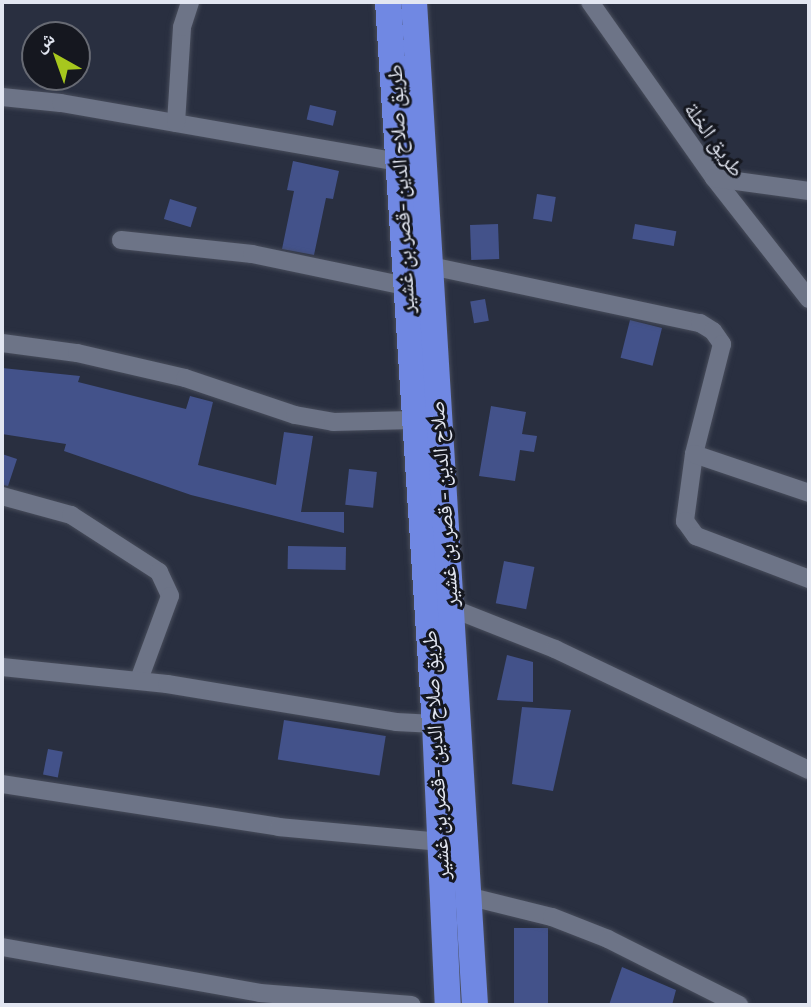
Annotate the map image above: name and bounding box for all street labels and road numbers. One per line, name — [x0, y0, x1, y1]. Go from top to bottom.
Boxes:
street label: طريق صلاح الدين -قصر بن غشير — [381, 64, 419, 314]
street label: طريق الخلة — [680, 97, 750, 181]
street label: صلاح الدين - قصر بن غشير — [423, 400, 463, 608]
street label: طريق صلاح الدين -قصر بن غشير — [416, 630, 454, 880]

